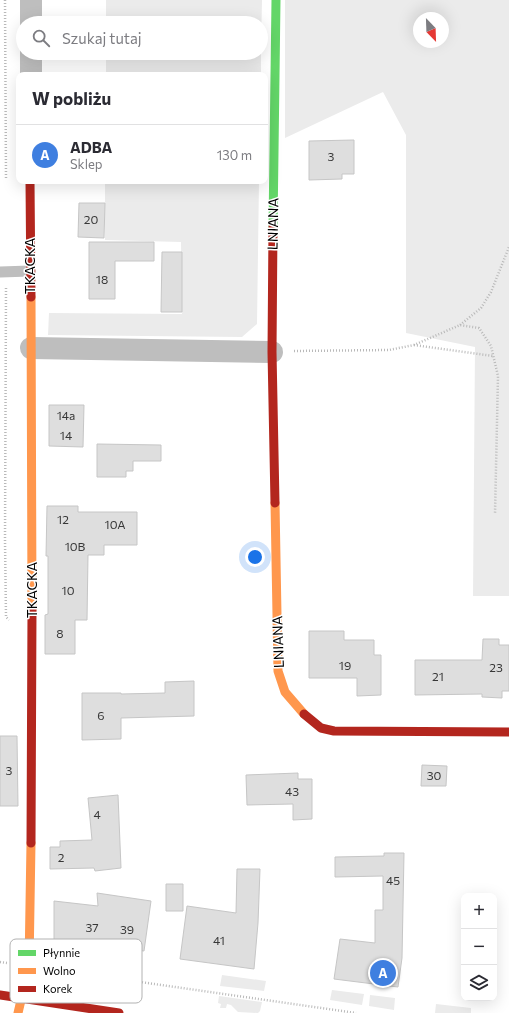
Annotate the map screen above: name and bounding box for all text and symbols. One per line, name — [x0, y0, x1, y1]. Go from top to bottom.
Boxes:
north arrow — [413, 12, 449, 48]
search box — [16, 16, 268, 60]
icon: search — [30, 27, 52, 49]
text: Szukaj tutaj — [62, 29, 142, 47]
text: W pobliżu — [32, 88, 111, 109]
text: ADBA — [70, 138, 112, 156]
text: A — [40, 147, 50, 163]
text: 130 m — [217, 147, 252, 163]
house number: 3 — [328, 149, 335, 163]
text: Sklep — [70, 156, 103, 172]
street label: LNIANA — [264, 197, 281, 250]
house number: 20 — [84, 212, 98, 226]
street label: TKACKA — [21, 238, 38, 294]
house number: 18 — [96, 272, 108, 286]
house number: 14a — [57, 408, 75, 422]
house number: 14 — [60, 428, 72, 442]
house number: 12 — [57, 512, 69, 526]
house number: 10A — [105, 517, 125, 531]
house number: 10B — [65, 539, 86, 553]
your location — [245, 547, 265, 567]
street label: TKACKA — [23, 562, 40, 618]
house number: 10 — [62, 583, 75, 597]
street label: LNIANA — [268, 615, 287, 668]
house number: 8 — [56, 626, 64, 640]
house number: 19 — [339, 658, 351, 672]
house number: 23 — [489, 660, 503, 674]
house number: 21 — [432, 669, 444, 683]
house number: 6 — [97, 708, 105, 722]
house number: 3 — [6, 763, 13, 777]
house number: 30 — [427, 768, 442, 782]
house number: 43 — [285, 784, 299, 798]
house number: 4 — [93, 807, 101, 821]
house number: 2 — [58, 850, 65, 864]
house number: 45 — [386, 873, 400, 887]
map controls — [461, 893, 497, 1001]
button: + — [461, 893, 497, 929]
house number: 37 — [85, 920, 99, 934]
house number: 39 — [120, 922, 134, 936]
button: − — [461, 929, 497, 965]
house number: 41 — [213, 933, 225, 947]
legend — [10, 939, 142, 1003]
text: Płynnie — [43, 946, 80, 959]
pin: A — [370, 958, 396, 988]
text: Wolno — [43, 964, 76, 977]
button: layers — [461, 965, 497, 1001]
text: Korek — [43, 982, 73, 995]

